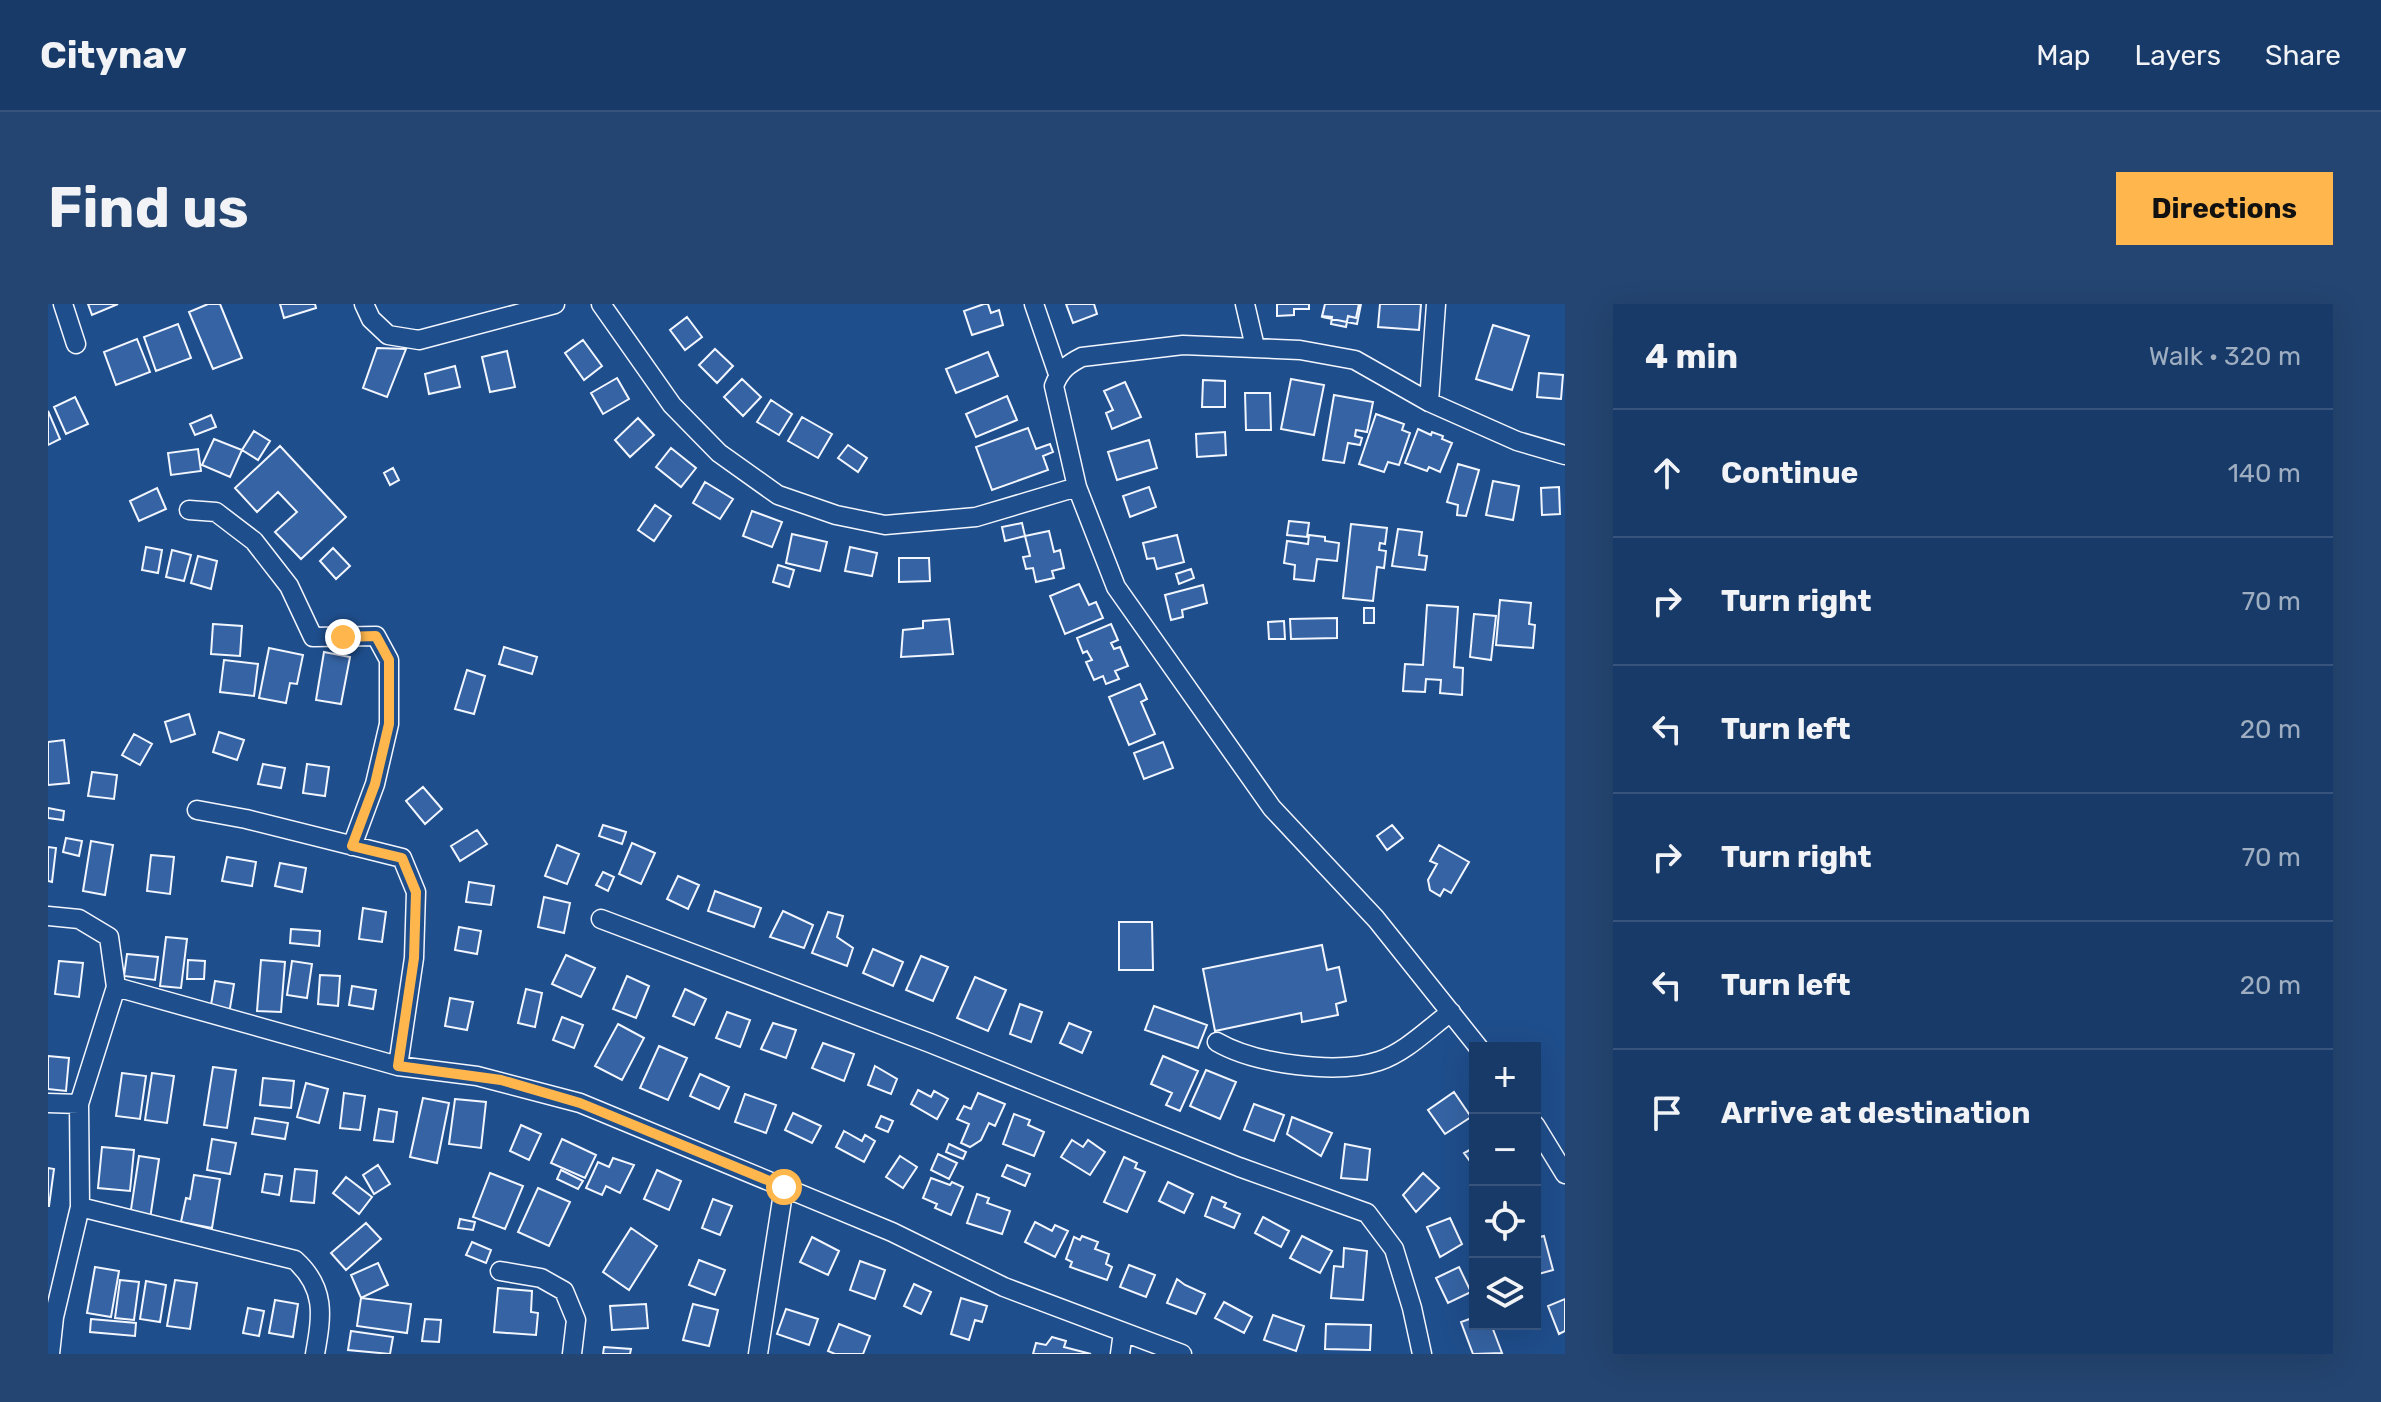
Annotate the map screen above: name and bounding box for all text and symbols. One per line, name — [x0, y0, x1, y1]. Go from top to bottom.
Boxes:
text: Citynav — [40, 32, 187, 78]
text: Map — [2036, 39, 2091, 72]
text: Layers — [2135, 39, 2221, 72]
text: Share — [2265, 39, 2341, 72]
button: Directions — [2116, 172, 2333, 245]
text: Find us — [48, 175, 249, 241]
text: 4 min — [1645, 336, 1738, 377]
text: Walk · 320 m — [2149, 341, 2301, 372]
icon: ahead — [1645, 451, 1689, 495]
text: Continue — [1721, 455, 1858, 491]
text: 140 m — [2228, 458, 2301, 489]
icon: right — [1645, 579, 1689, 623]
text: Turn right — [1721, 583, 1872, 619]
text: 70 m — [2242, 586, 2301, 617]
route end — [325, 619, 361, 655]
icon: left — [1645, 707, 1689, 751]
text: Turn left — [1721, 711, 1851, 747]
text: 20 m — [2240, 714, 2301, 745]
icon: right — [1645, 835, 1689, 879]
text: Turn right — [1721, 839, 1872, 875]
text: 70 m — [2242, 842, 2301, 873]
icon: left — [1645, 963, 1689, 1007]
text: Turn left — [1721, 967, 1851, 1003]
text: 20 m — [2240, 970, 2301, 1001]
map controls — [1469, 1042, 1541, 1330]
button: + — [1469, 1042, 1541, 1114]
icon: arrive — [1645, 1091, 1689, 1135]
text: Arrive at destination — [1721, 1095, 2031, 1131]
button: − — [1469, 1114, 1541, 1186]
route start — [766, 1169, 802, 1205]
button: locate — [1469, 1186, 1541, 1258]
button: layers — [1469, 1258, 1541, 1330]

